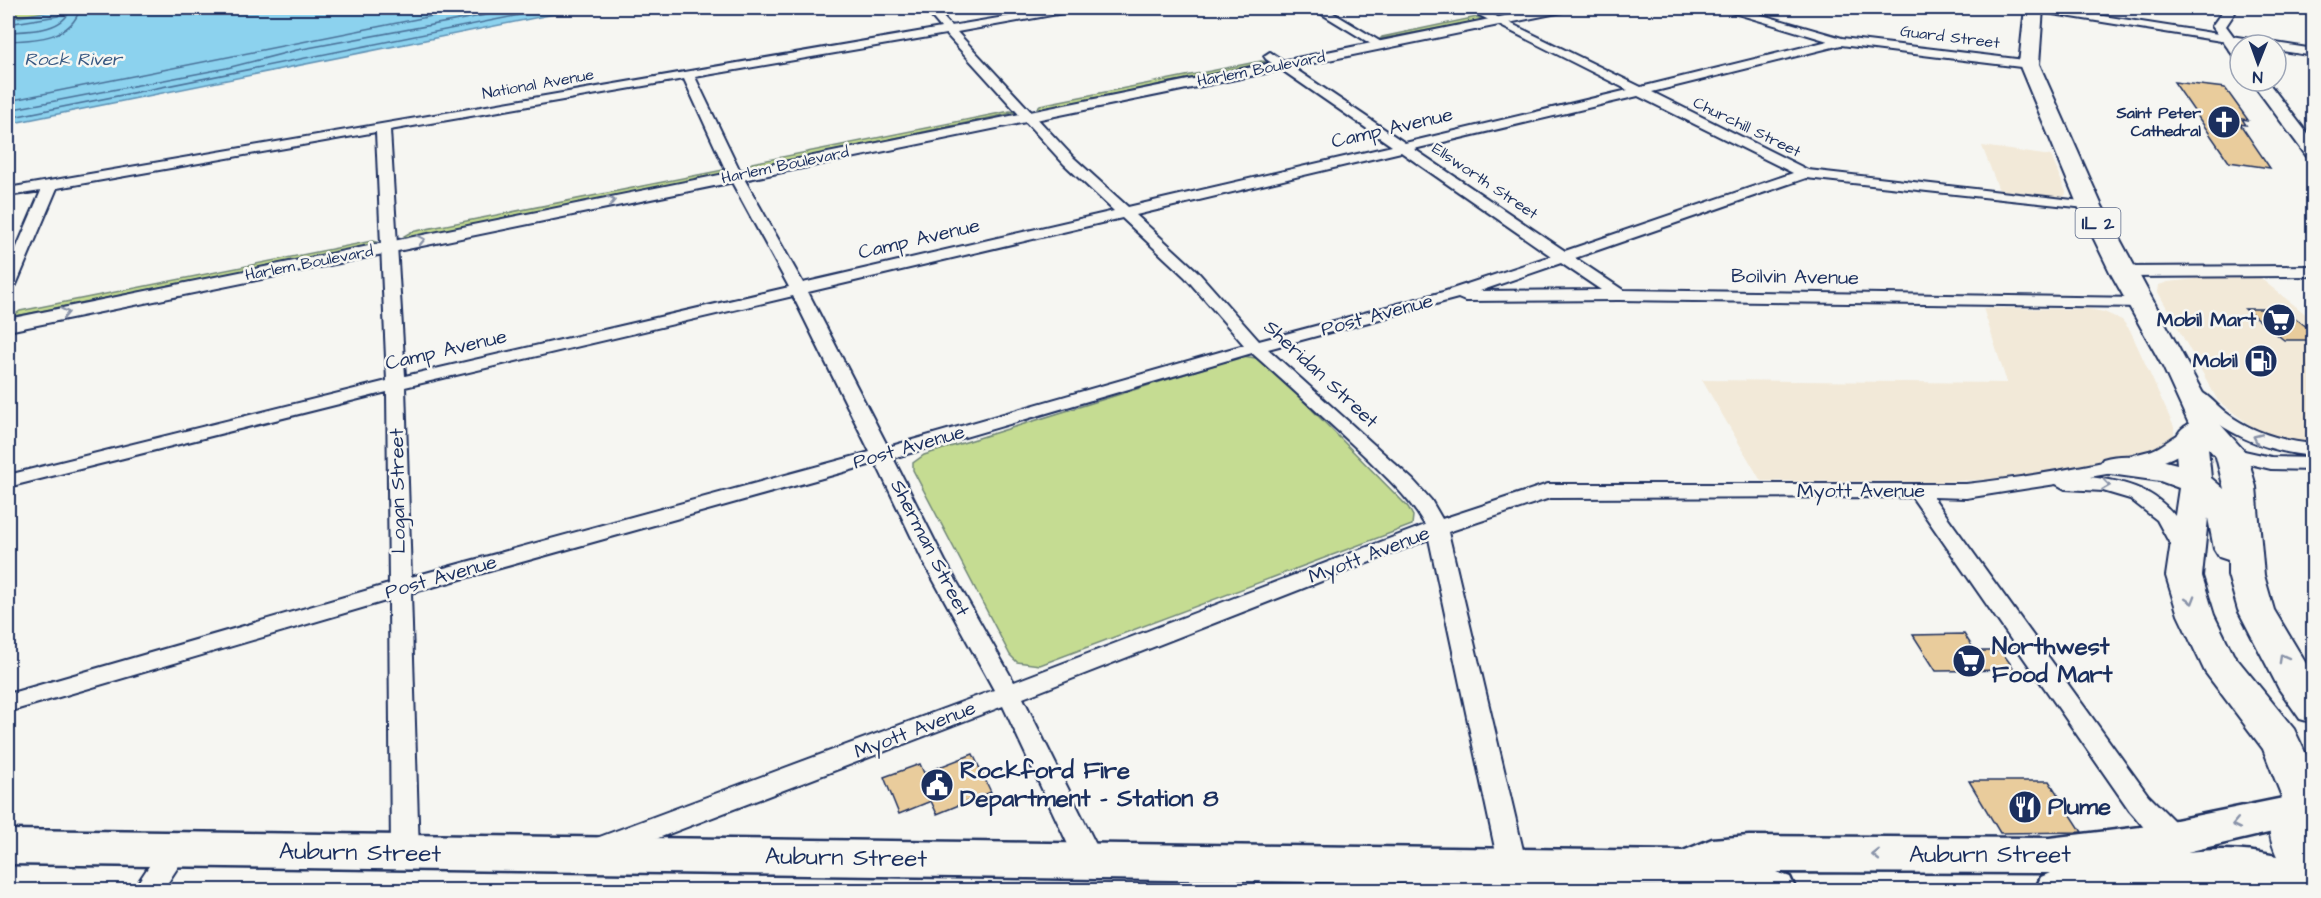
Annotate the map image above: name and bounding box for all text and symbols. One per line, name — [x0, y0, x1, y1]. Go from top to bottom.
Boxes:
street label: Guard Street — [1899, 20, 2002, 54]
north arrow — [2228, 33, 2288, 93]
street label: Harlem Boulevard — [1195, 46, 1327, 92]
water label: Rock River — [24, 47, 124, 72]
street label: National Avenue — [480, 63, 596, 105]
text: N — [2253, 66, 2263, 88]
street label: Churchill Street — [1689, 91, 1805, 163]
street label: Camp Avenue — [1328, 100, 1456, 156]
place label: Saint Peter Cathedral — [2115, 102, 2201, 142]
church icon: Saint Peter Cathedral — [2206, 104, 2242, 140]
street label: Ellsworth Street — [1428, 137, 1543, 225]
street label: Harlem Boulevard — [719, 141, 851, 189]
one-way arrow — [606, 195, 616, 208]
road number: IL 2 — [2076, 208, 2120, 238]
street label: Camp Avenue — [855, 211, 983, 267]
one-way arrow — [415, 235, 425, 248]
street label: Harlem Boulevard — [243, 240, 375, 286]
street label: Boilvin Avenue — [1731, 262, 1859, 292]
street label: Post Avenue — [1318, 287, 1436, 343]
supermarket icon: Mobil Mart — [2261, 302, 2297, 338]
place label: Mobil Mart — [2157, 306, 2257, 334]
one-way arrow — [60, 307, 70, 320]
street label: Sheridan Street — [1257, 313, 1385, 435]
street label: Camp Avenue — [382, 322, 510, 378]
fuel station icon: Mobil — [2243, 343, 2279, 379]
place label: Mobil — [2193, 347, 2238, 375]
street label: Post Avenue — [850, 418, 968, 476]
street label: Logan Street — [383, 428, 414, 554]
one-way arrow — [2252, 434, 2263, 446]
street label: Sherman Street — [883, 475, 977, 621]
street label: Myott Avenue — [1797, 477, 1925, 506]
one-way arrow — [2101, 479, 2110, 491]
street label: Myott Avenue — [1304, 519, 1434, 592]
street label: Post Avenue — [382, 548, 500, 606]
one-way arrow — [2184, 594, 2196, 605]
place label: Northwest Food Mart — [1992, 630, 2113, 692]
supermarket icon: Northwest Food Mart — [1951, 643, 1987, 679]
one-way arrow — [2279, 654, 2290, 664]
street label: Myott Avenue — [850, 694, 980, 767]
place label: Rockford Fire Department - Station 8 — [960, 754, 1219, 816]
public building icon: Rockford Fire Department - Station 8 — [919, 767, 955, 803]
restaurant icon: Plume — [2007, 789, 2043, 825]
place label: Plume — [2048, 790, 2111, 824]
one-way arrow — [2231, 817, 2241, 830]
street label: Auburn Street — [279, 835, 442, 871]
street label: Auburn Street — [1909, 838, 2071, 872]
street label: Auburn Street — [765, 840, 928, 876]
one-way arrow — [1871, 849, 1880, 861]

